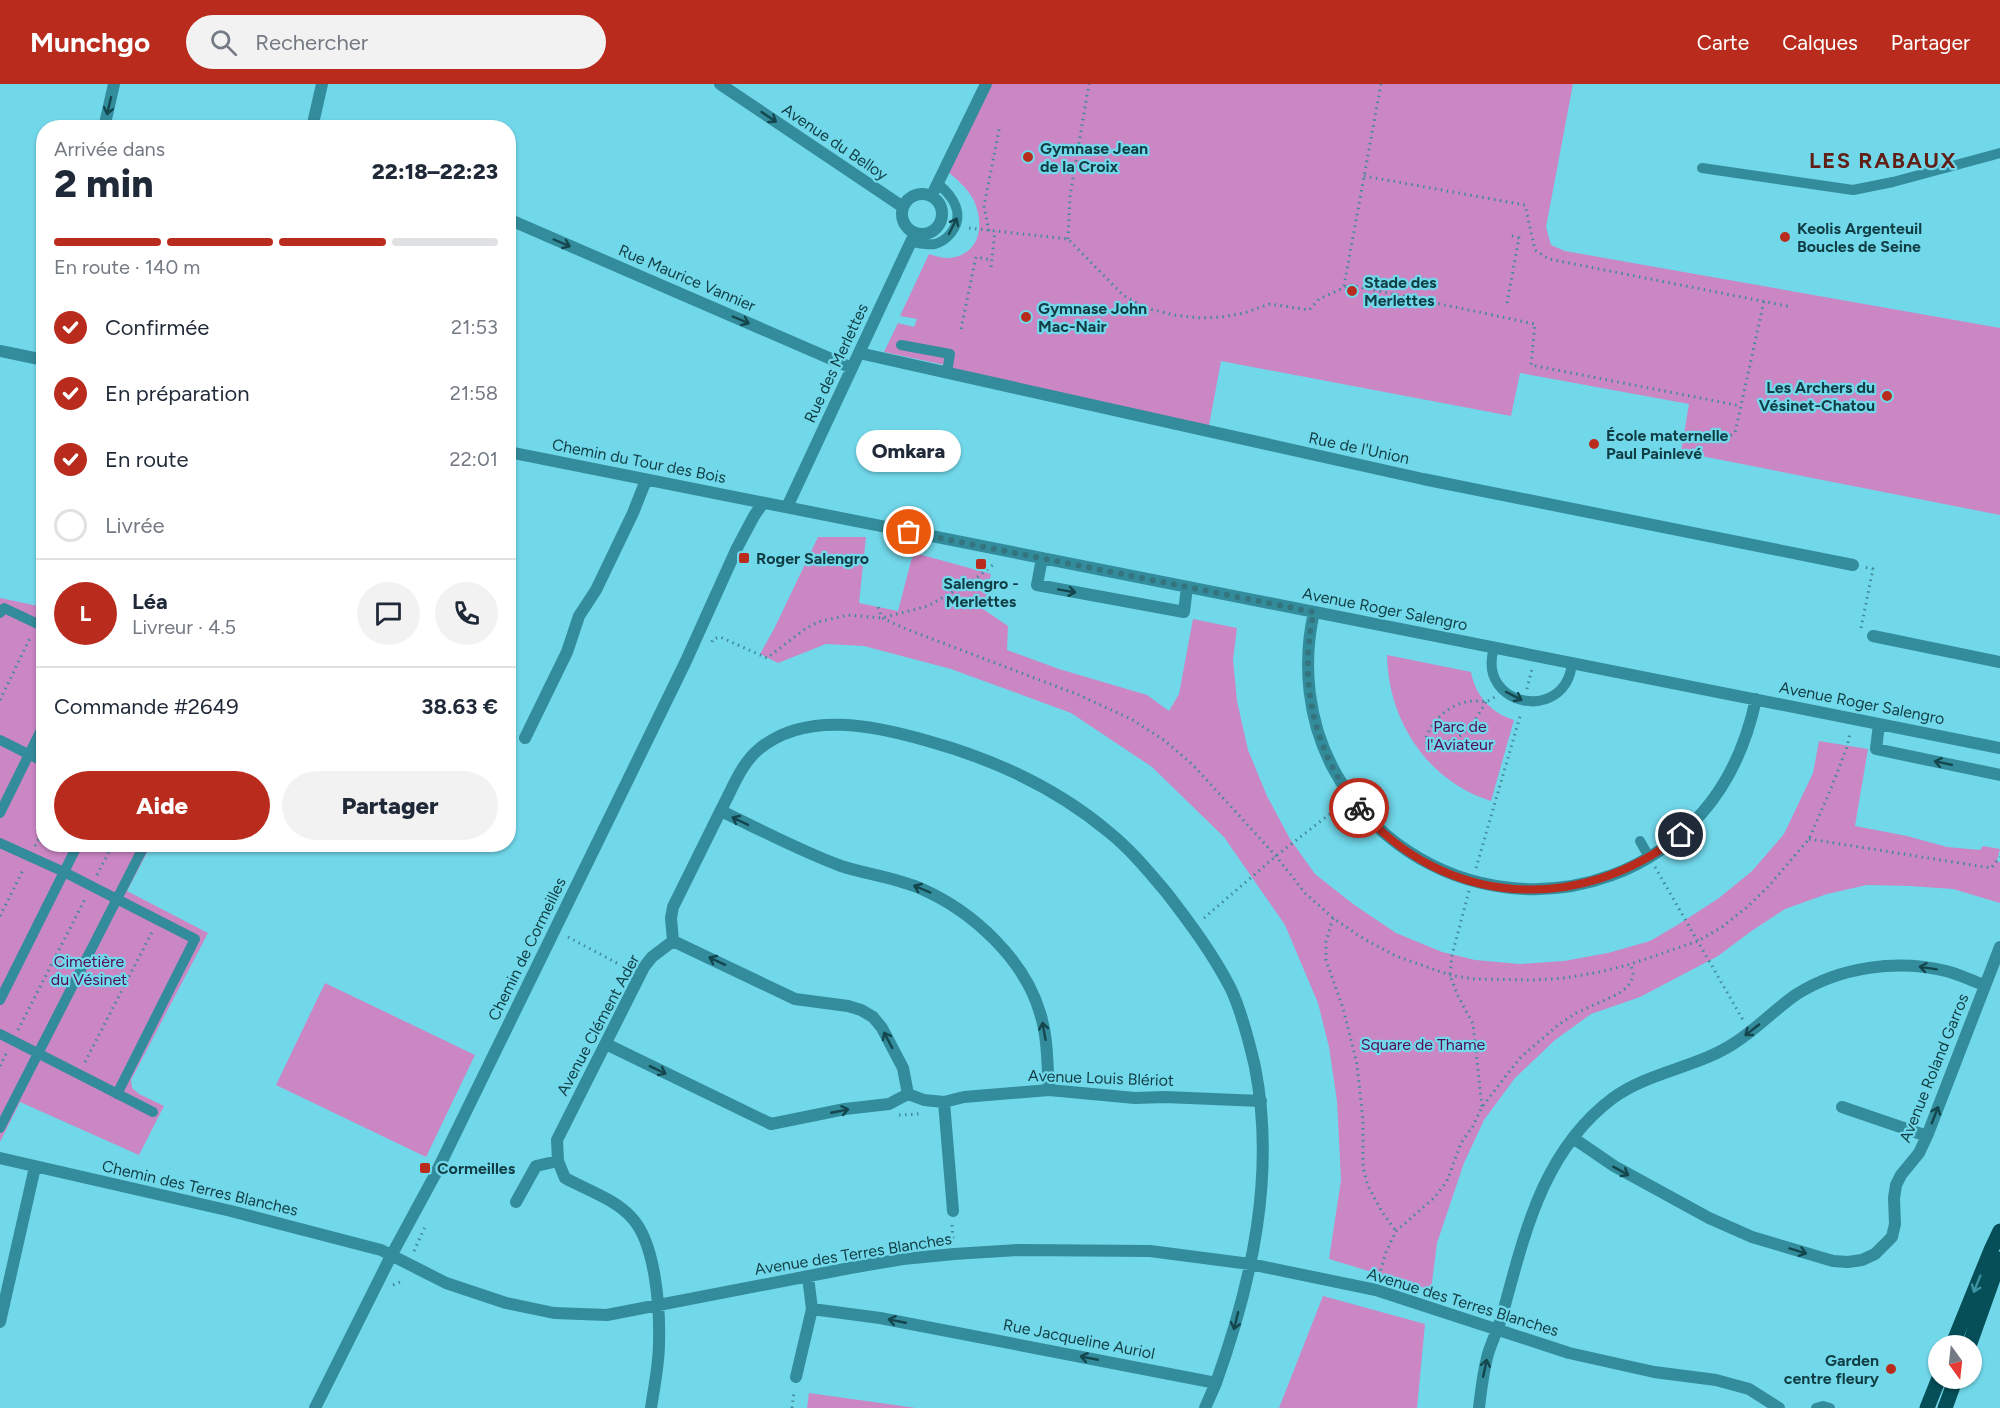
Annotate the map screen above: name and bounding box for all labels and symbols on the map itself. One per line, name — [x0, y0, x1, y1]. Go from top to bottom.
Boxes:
one-way arrow — [102, 96, 114, 115]
street label: Avenue du Belloy — [779, 100, 892, 185]
one-way arrow — [760, 111, 776, 123]
place label: Gymnase Jean de la Croix — [1040, 139, 1148, 176]
district label: LES RABAUX — [1809, 147, 1957, 174]
marker: Gymnase Jean de la Croix — [1021, 150, 1035, 164]
one-way arrow — [948, 217, 960, 235]
place label: Keolis Argenteuil Boucles de Seine — [1797, 219, 1922, 256]
marker: Keolis Argenteuil Boucles de Seine — [1778, 230, 1792, 244]
one-way arrow — [553, 237, 571, 249]
street label: Rue Maurice Vannier — [616, 241, 759, 316]
place label: Stade des Merlettes — [1364, 273, 1437, 310]
marker: Stade des Merlettes — [1345, 284, 1359, 298]
place label: Gymnase John Mac-Nair — [1038, 299, 1147, 336]
street label: Rue des Merlettes — [800, 300, 872, 426]
marker: Gymnase John Mac-Nair — [1019, 310, 1033, 324]
one-way arrow — [732, 315, 750, 326]
place label: Les Archers du Vésinet-Chatou — [1759, 378, 1875, 415]
marker: Les Archers du Vésinet-Chatou — [1880, 389, 1894, 403]
place label: École maternelle Paul Painlevé — [1606, 426, 1729, 463]
street label: Rue de l'Union — [1307, 428, 1411, 468]
callout: Omkara — [856, 430, 962, 472]
street label: Chemin du Tour des Bois — [550, 435, 728, 487]
marker: École maternelle Paul Painlevé — [1587, 437, 1601, 451]
pin — [883, 506, 934, 557]
place label: Roger Salengro — [756, 549, 869, 568]
marker: Roger Salengro — [737, 551, 751, 565]
marker: Salengro - Merlettes — [974, 557, 988, 571]
place label: Salengro - Merlettes — [943, 574, 1019, 611]
street label: Avenue Roger Salengro — [1301, 584, 1469, 634]
one-way arrow — [1056, 586, 1076, 597]
street label: Avenue Roger Salengro — [1778, 678, 1946, 728]
one-way arrow — [1505, 690, 1522, 702]
park label: Parc de l'Aviateur — [1427, 717, 1494, 754]
one-way arrow — [1934, 757, 1953, 768]
courier — [1329, 778, 1389, 838]
pin — [1655, 809, 1706, 860]
one-way arrow — [732, 814, 750, 826]
street label: Chemin de Cormeilles — [484, 874, 570, 1024]
one-way arrow — [913, 883, 932, 894]
street label: Avenue Clément Ader — [553, 951, 644, 1099]
park label: Cimetière du Vésinet — [51, 952, 127, 989]
one-way arrow — [708, 955, 726, 967]
one-way arrow — [1919, 963, 1939, 974]
street label: Avenue Roland Garros — [1895, 991, 1973, 1145]
one-way arrow — [1038, 1022, 1049, 1042]
one-way arrow — [1744, 1024, 1760, 1037]
one-way arrow — [882, 1032, 894, 1049]
park label: Square de Thame — [1361, 1035, 1486, 1054]
one-way arrow — [649, 1064, 667, 1076]
street label: Avenue Louis Blériot — [1028, 1066, 1174, 1090]
one-way arrow — [829, 1105, 849, 1116]
one-way arrow — [1930, 1106, 1941, 1124]
street label: Chemin des Terres Blanches — [100, 1156, 300, 1220]
place label: Cormeilles — [437, 1159, 516, 1178]
marker: Cormeilles — [418, 1161, 432, 1175]
one-way arrow — [1613, 1165, 1630, 1177]
street label: Avenue des Terres Blanches — [753, 1229, 953, 1279]
one-way arrow — [1788, 1246, 1807, 1257]
street label: Avenue des Terres Blanches — [1365, 1264, 1561, 1340]
one-way arrow — [1971, 1275, 1982, 1293]
one-way arrow — [1229, 1311, 1241, 1330]
street label: Rue Jacqueline Auriol — [1002, 1315, 1156, 1363]
one-way arrow — [888, 1316, 908, 1327]
north arrow — [1928, 1335, 1982, 1389]
place label: Garden centre fleury — [1784, 1351, 1880, 1388]
one-way arrow — [1080, 1352, 1099, 1363]
one-way arrow — [1479, 1359, 1491, 1378]
marker: Garden centre fleury — [1884, 1362, 1898, 1376]

